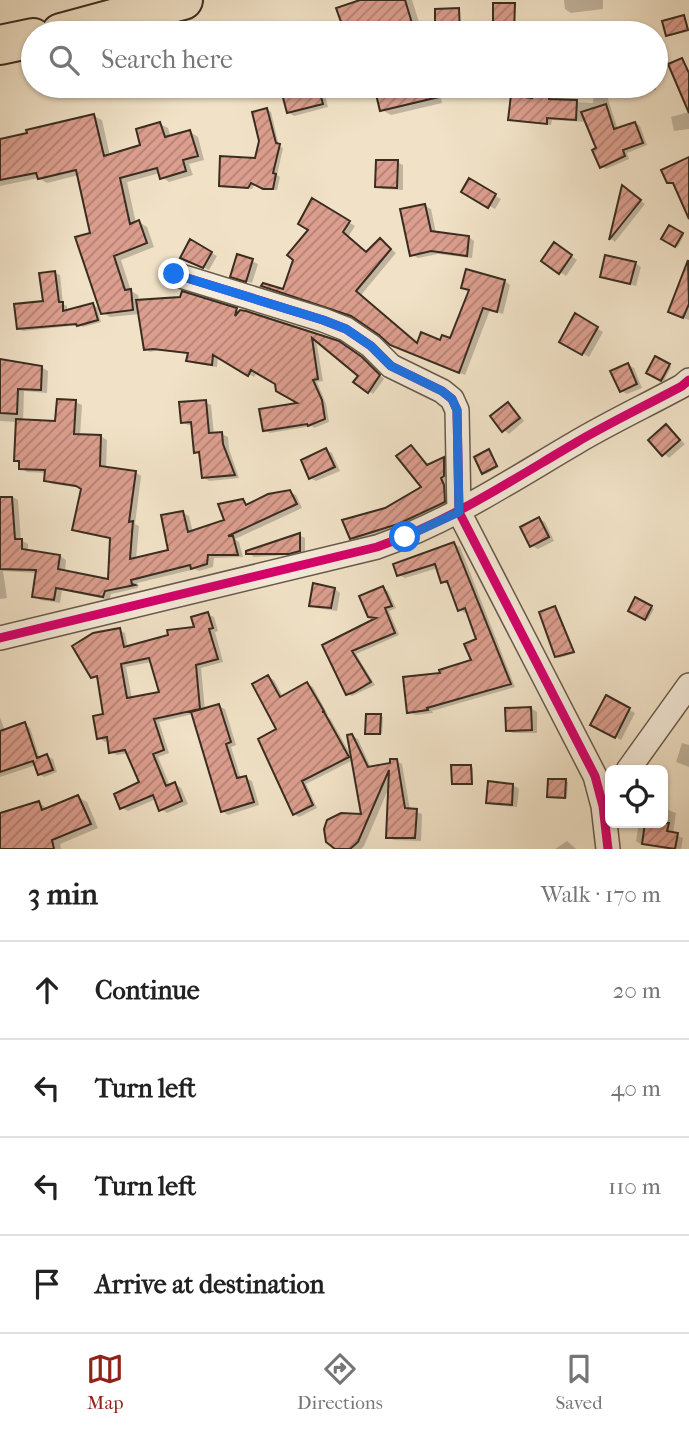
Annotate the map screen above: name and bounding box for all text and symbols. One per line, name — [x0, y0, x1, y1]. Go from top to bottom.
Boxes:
search box — [21, 21, 668, 98]
icon: search — [45, 41, 83, 79]
text: Search here — [101, 44, 233, 75]
route end — [158, 258, 189, 289]
route start — [389, 521, 420, 552]
map controls — [605, 765, 668, 828]
button: locate — [605, 765, 668, 828]
text: 3 min — [28, 877, 98, 912]
text: Walk · 170 m — [541, 881, 661, 908]
icon: ahead — [28, 971, 66, 1009]
text: Continue — [95, 975, 200, 1006]
text: 20 m — [612, 977, 661, 1004]
icon: left — [28, 1069, 66, 1107]
text: Turn left — [95, 1073, 196, 1104]
text: 40 m — [611, 1075, 661, 1102]
icon: left — [28, 1167, 66, 1205]
text: Turn left — [95, 1171, 196, 1202]
text: 110 m — [608, 1173, 661, 1200]
icon: arrive — [28, 1265, 66, 1303]
text: Arrive at destination — [95, 1269, 325, 1300]
tab: Map — [86, 1350, 124, 1414]
tab: Directions — [297, 1350, 383, 1414]
tab: Saved — [555, 1350, 603, 1414]

